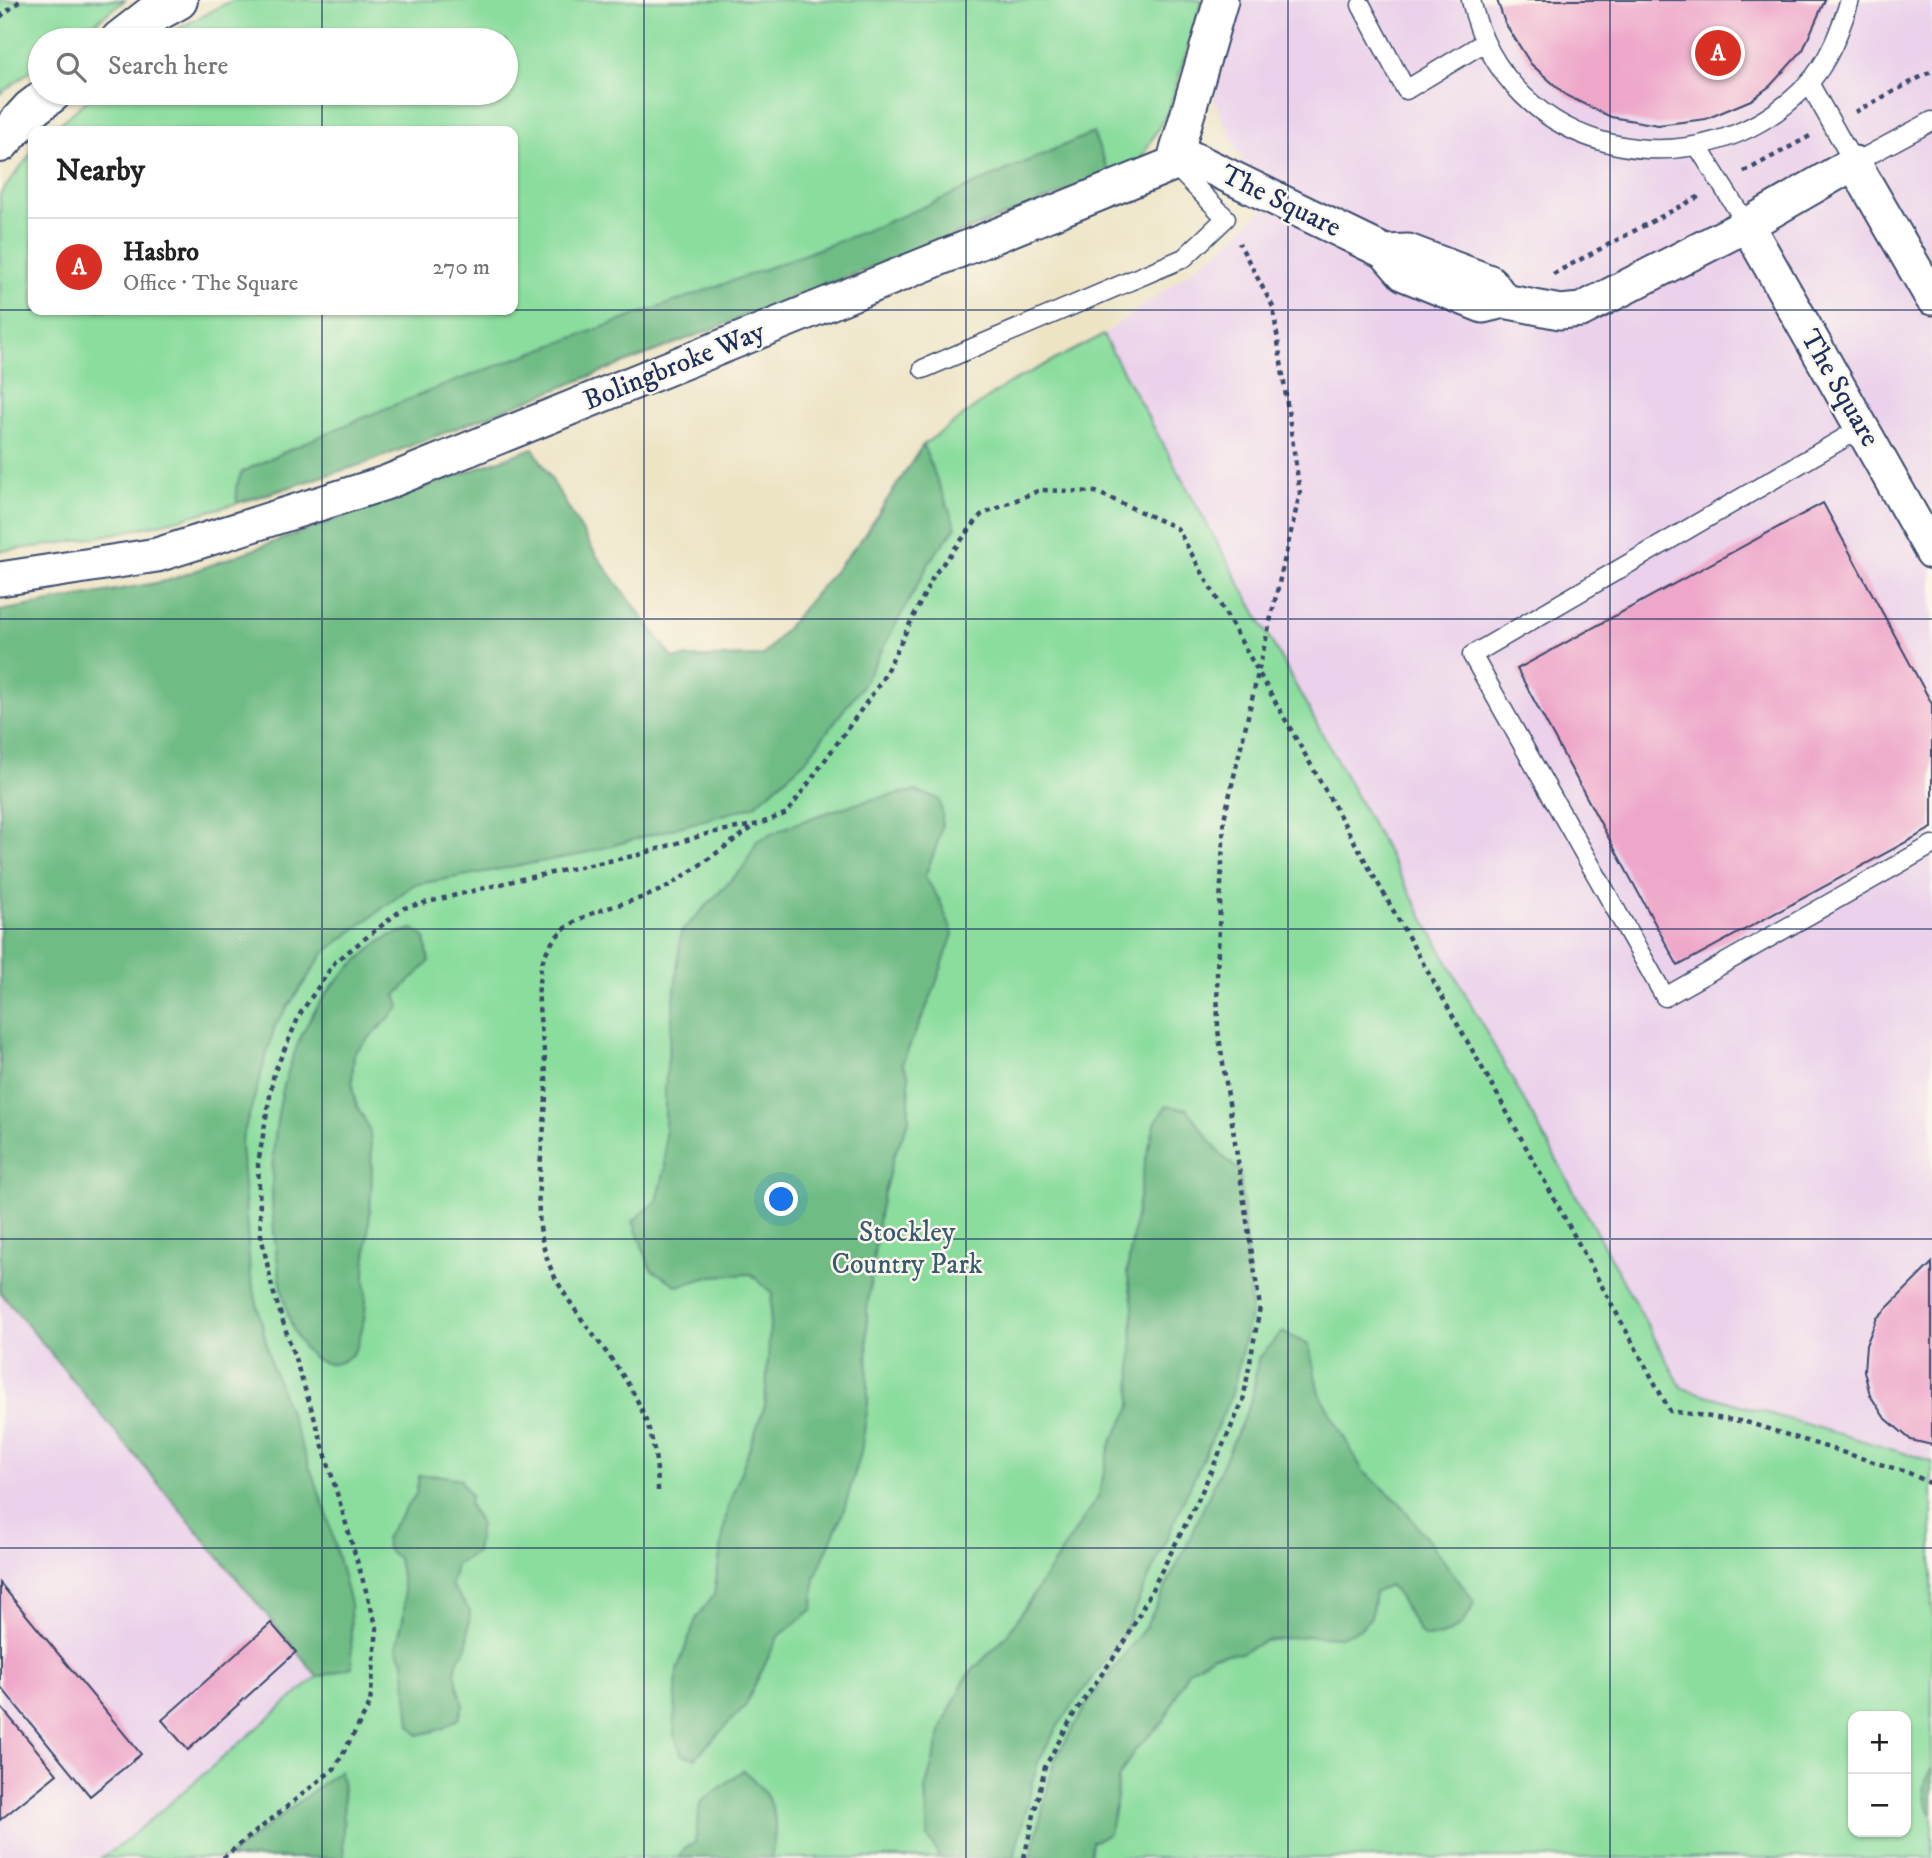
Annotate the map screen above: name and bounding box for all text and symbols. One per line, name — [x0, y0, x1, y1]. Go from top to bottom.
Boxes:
pin: A — [1695, 27, 1741, 79]
search box — [28, 28, 518, 105]
icon: search — [52, 48, 90, 86]
text: Search here — [108, 50, 228, 83]
text: Nearby — [56, 153, 145, 190]
street label: The Square — [1215, 157, 1347, 245]
text: Hasbro — [123, 236, 199, 269]
text: A — [72, 253, 86, 282]
text: 270 m — [433, 253, 490, 282]
text: Office · The Square — [123, 269, 298, 298]
street label: Bolingbroke Way — [578, 313, 770, 418]
street label: The Square — [1793, 323, 1887, 453]
your location — [764, 1182, 798, 1216]
park label: Stockley Country Park — [831, 1215, 983, 1282]
map controls — [1848, 1711, 1911, 1837]
button: + — [1848, 1711, 1911, 1774]
button: − — [1848, 1774, 1911, 1837]

